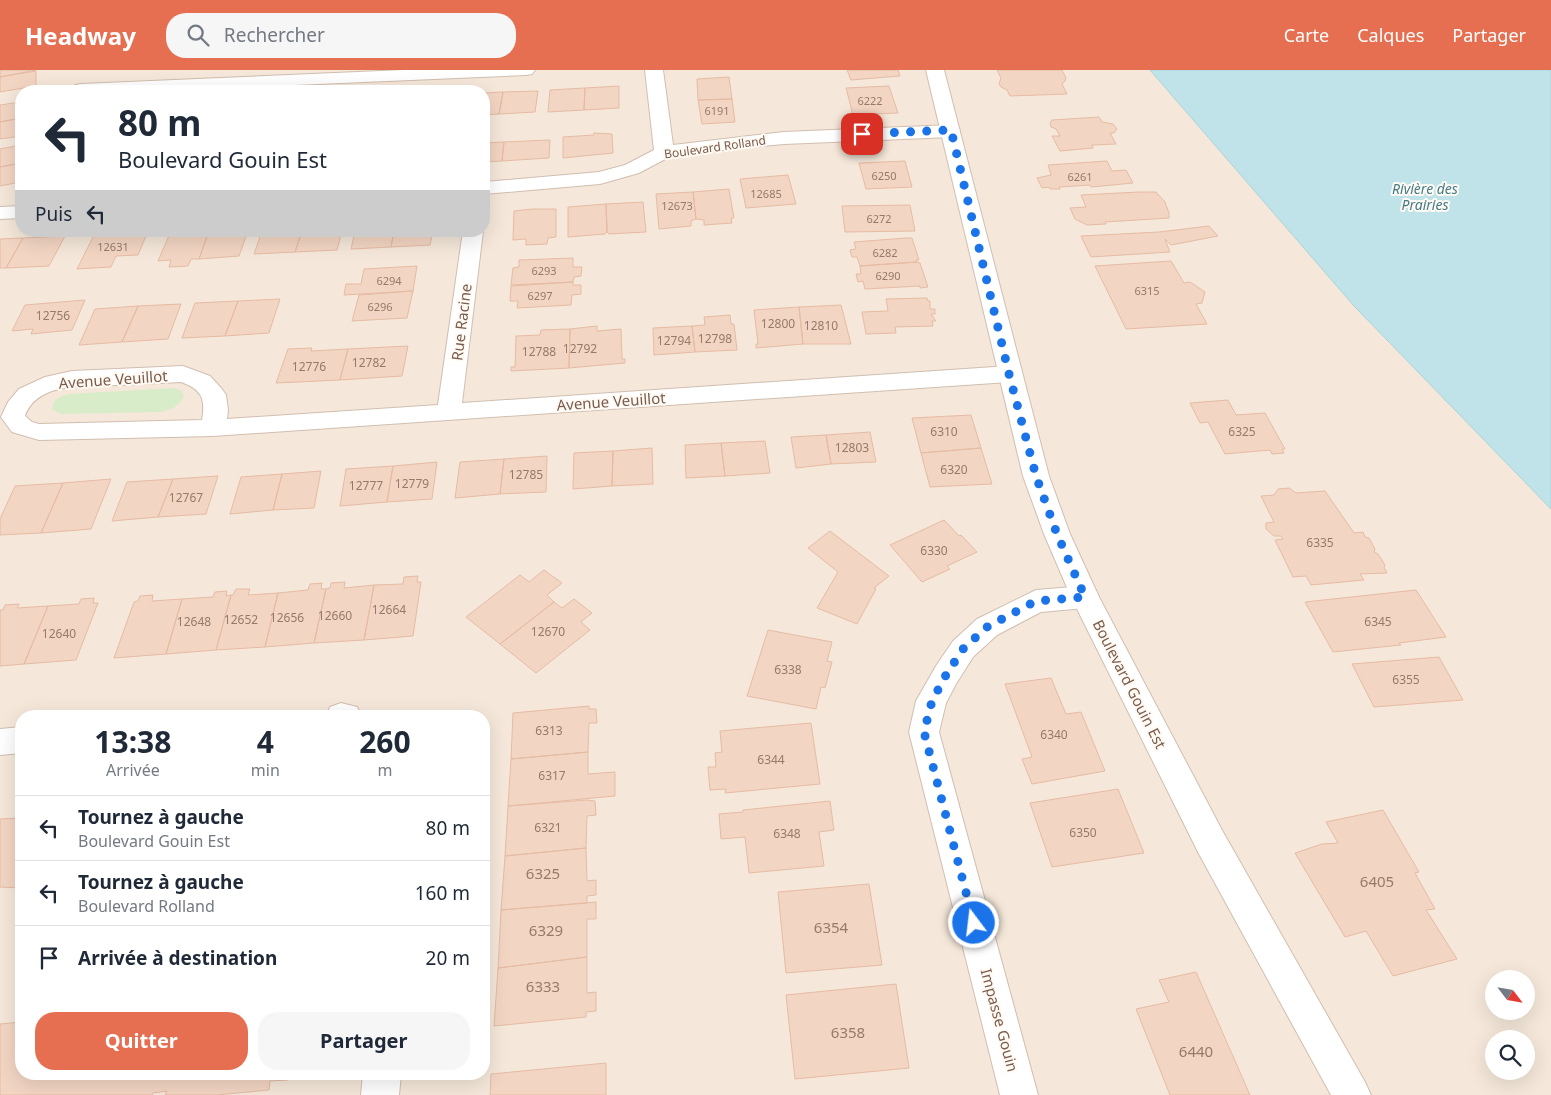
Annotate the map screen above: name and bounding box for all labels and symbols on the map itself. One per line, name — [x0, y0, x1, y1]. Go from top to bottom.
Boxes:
house number: 6222 — [857, 93, 883, 108]
house number: 6191 — [704, 103, 730, 118]
pin — [841, 113, 883, 155]
street label: Boulevard Rolland — [663, 131, 767, 163]
house number: 6250 — [871, 168, 897, 183]
house number: 6261 — [1067, 169, 1093, 184]
water label: Rivière des Prairies — [1392, 179, 1458, 214]
house number: 12685 — [750, 186, 782, 201]
house number: 12673 — [661, 198, 693, 213]
house number: 6272 — [866, 211, 892, 226]
house number: 12631 — [97, 239, 129, 254]
house number: 6282 — [872, 245, 898, 260]
house number: 6293 — [531, 263, 557, 278]
house number: 6290 — [875, 268, 901, 283]
house number: 6294 — [376, 273, 402, 288]
street label: Rue Racine — [446, 282, 476, 362]
house number: 6315 — [1134, 283, 1160, 298]
house number: 6297 — [527, 288, 553, 303]
house number: 6296 — [367, 299, 393, 314]
house number: 12756 — [36, 307, 70, 324]
house number: 12800 — [761, 315, 795, 332]
house number: 12810 — [804, 317, 838, 334]
house number: 12798 — [698, 330, 732, 347]
house number: 12794 — [657, 332, 691, 349]
house number: 12792 — [563, 340, 597, 357]
house number: 12788 — [522, 343, 556, 360]
house number: 12782 — [352, 354, 386, 371]
house number: 12776 — [292, 358, 326, 375]
street label: Avenue Veuillot — [58, 365, 169, 393]
street label: Avenue Veuillot — [556, 387, 667, 415]
house number: 6310 — [930, 423, 958, 440]
house number: 6325 — [1228, 423, 1256, 440]
house number: 12803 — [835, 439, 869, 456]
house number: 6320 — [940, 461, 968, 478]
house number: 12785 — [509, 466, 543, 483]
house number: 12779 — [395, 475, 429, 492]
house number: 12777 — [349, 477, 383, 494]
house number: 12767 — [169, 489, 203, 506]
house number: 6335 — [1306, 534, 1334, 551]
house number: 6330 — [920, 542, 948, 559]
house number: 12664 — [372, 601, 406, 618]
house number: 12660 — [318, 607, 352, 624]
house number: 12656 — [270, 609, 304, 626]
house number: 12652 — [224, 611, 258, 628]
house number: 12648 — [177, 613, 211, 630]
house number: 6345 — [1364, 613, 1392, 630]
street label: Boulevard Gouin Est — [1089, 616, 1172, 753]
house number: 12670 — [531, 623, 565, 640]
house number: 12640 — [42, 625, 76, 642]
house number: 6338 — [774, 661, 802, 678]
house number: 6355 — [1392, 671, 1420, 688]
house number: 6313 — [535, 722, 563, 739]
house number: 6340 — [1040, 726, 1068, 743]
house number: 6344 — [757, 751, 785, 768]
house number: 6317 — [538, 767, 566, 784]
house number: 6321 — [534, 819, 562, 836]
house number: 6350 — [1069, 824, 1097, 841]
house number: 6348 — [773, 825, 801, 842]
house number: 6325 — [526, 863, 560, 883]
house number: 6405 — [1360, 871, 1394, 891]
position arrow — [947, 896, 999, 948]
house number: 6354 — [814, 917, 849, 937]
house number: 6329 — [529, 920, 563, 940]
street label: Impasse Gouin — [977, 966, 1023, 1074]
north arrow — [1485, 970, 1535, 1020]
house number: 6333 — [526, 976, 560, 996]
house number: 6358 — [831, 1022, 865, 1042]
house number: 6440 — [1179, 1041, 1213, 1061]

